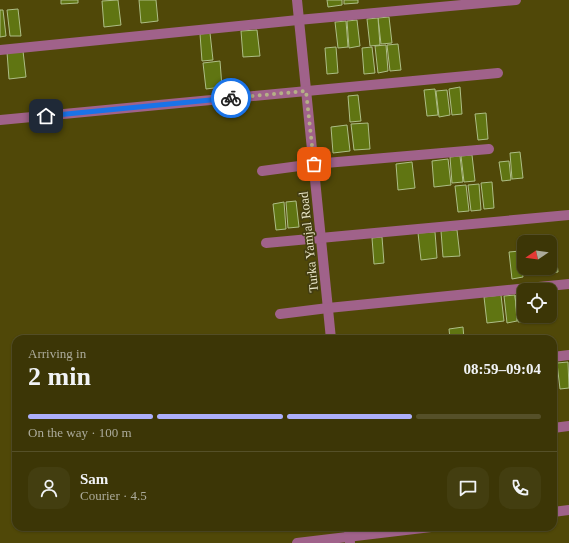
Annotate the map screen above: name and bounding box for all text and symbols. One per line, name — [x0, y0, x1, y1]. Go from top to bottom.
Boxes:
courier — [211, 78, 251, 118]
icon: bike — [220, 87, 242, 109]
pin — [29, 99, 63, 133]
icon: home — [35, 105, 57, 127]
pin — [297, 147, 331, 181]
icon: bag — [303, 153, 325, 175]
street label: Turka Yamjal Road — [296, 190, 321, 293]
north arrow — [517, 235, 557, 275]
map controls — [517, 235, 557, 323]
button: locate — [517, 283, 557, 323]
text: Arriving in — [28, 346, 86, 361]
text: 08:59–09:04 — [464, 361, 541, 377]
text: 2 min — [28, 362, 91, 391]
text: On the way · 100 m — [28, 425, 132, 440]
button: person — [28, 467, 70, 509]
button: chat — [447, 467, 489, 509]
button: phone — [499, 467, 541, 509]
text: Sam — [80, 471, 108, 487]
text: Courier · 4.5 — [80, 488, 147, 503]

